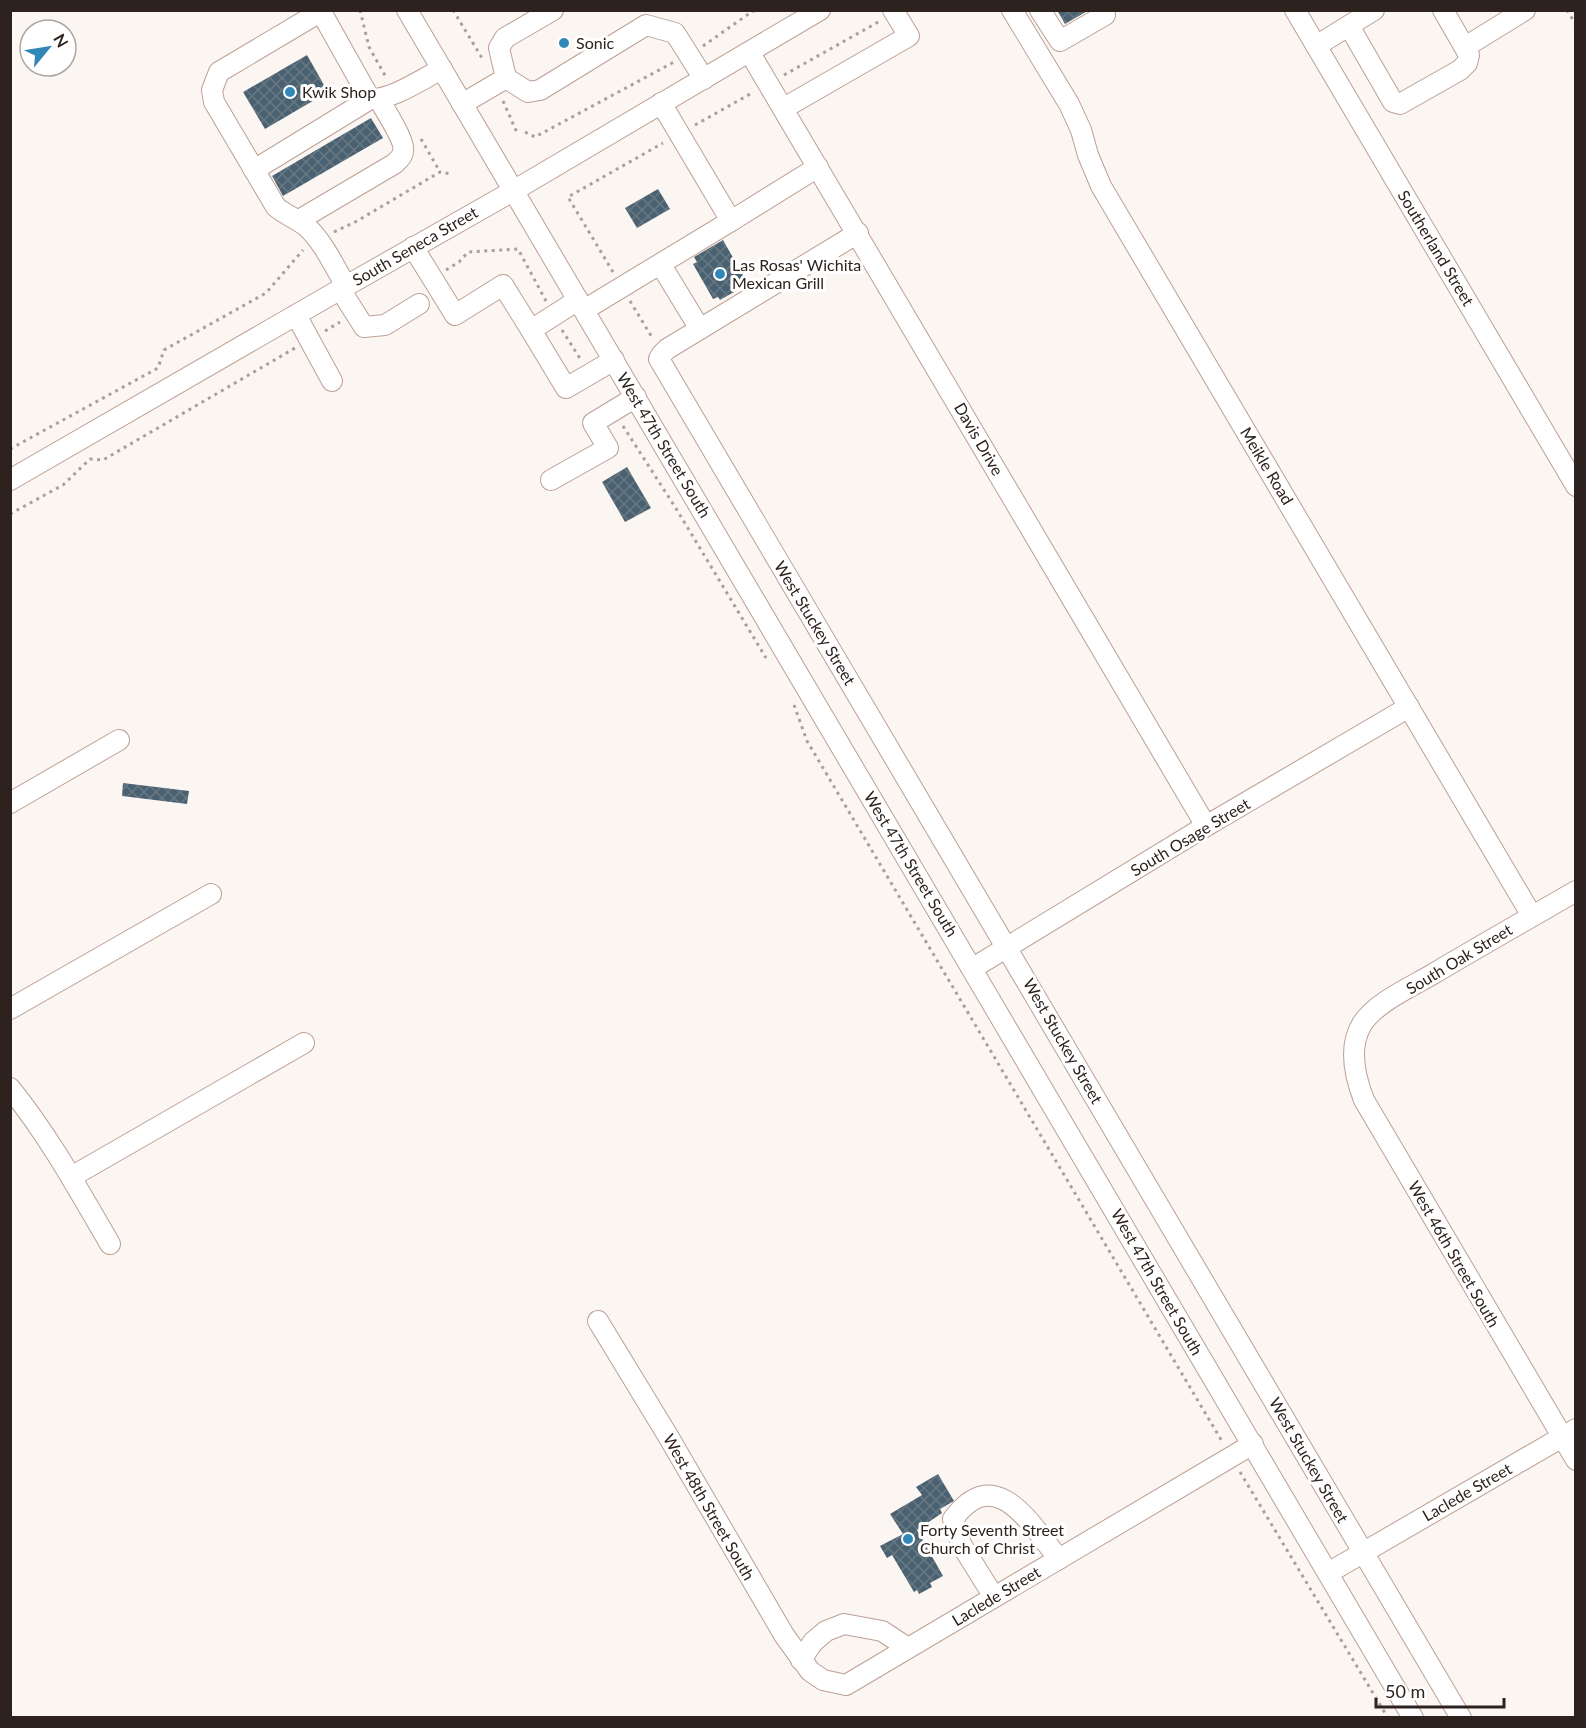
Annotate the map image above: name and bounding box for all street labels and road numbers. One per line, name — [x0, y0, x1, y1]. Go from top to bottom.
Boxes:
street label: Southerland Street — [1394, 187, 1479, 309]
street label: South Seneca Street — [349, 202, 481, 289]
street label: West 47th Street South — [614, 369, 715, 521]
street label: Davis Drive — [951, 399, 1008, 479]
street label: Meikle Road — [1237, 424, 1298, 508]
street label: West Stuckey Street — [771, 557, 860, 688]
street label: West 47th Street South — [861, 788, 962, 940]
street label: South Osage Street — [1127, 793, 1253, 880]
street label: South Oak Street — [1402, 919, 1515, 998]
street label: West Stuckey Street — [1020, 975, 1107, 1107]
street label: West 46th Street South — [1405, 1177, 1504, 1330]
street label: West 47th Street South — [1108, 1205, 1207, 1358]
street label: West Stuckey Street — [1266, 1394, 1353, 1526]
street label: West 48th Street South — [660, 1430, 759, 1583]
street label: Laclede Street — [1419, 1458, 1515, 1525]
street label: Laclede Street — [948, 1562, 1044, 1629]

